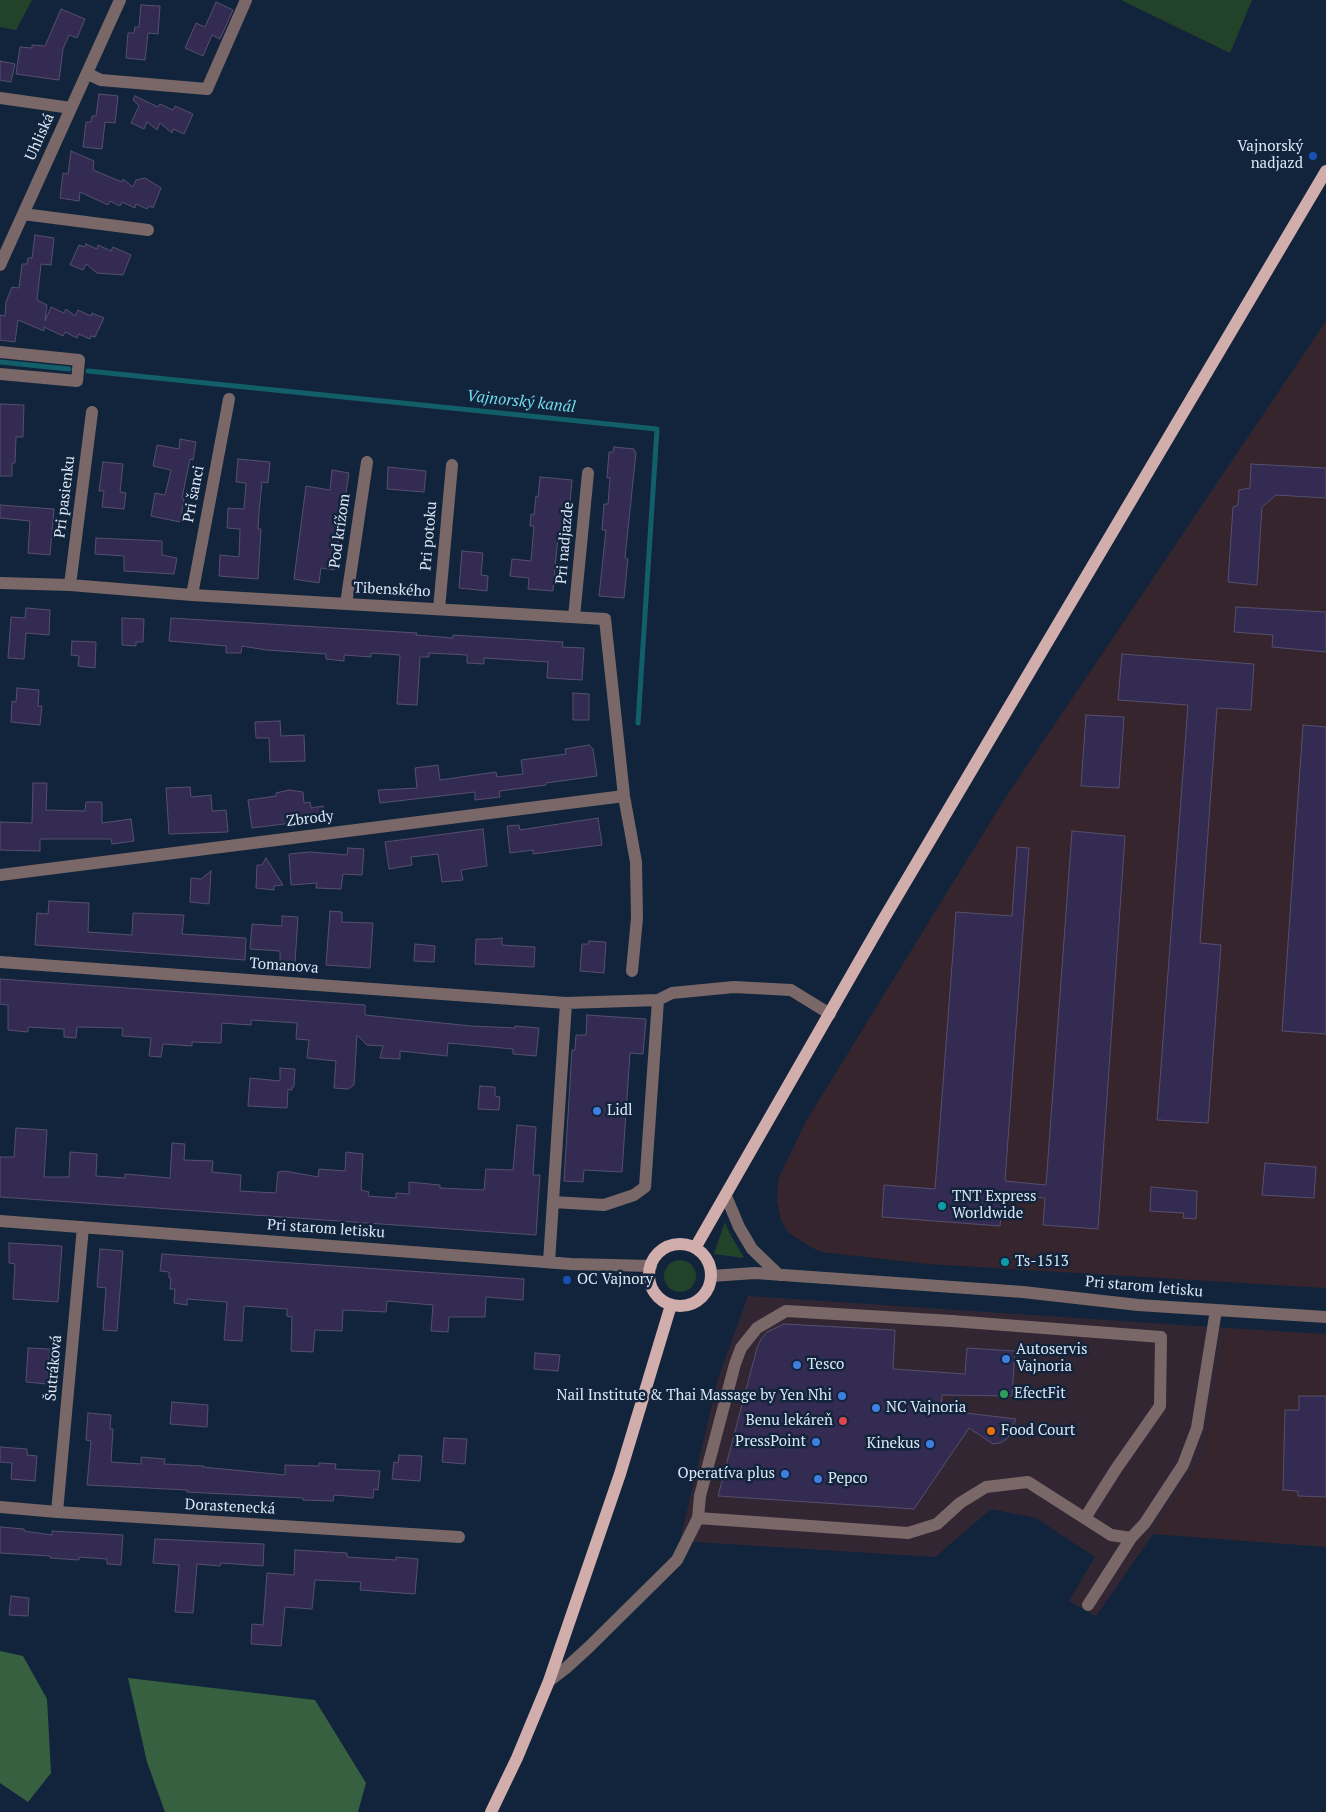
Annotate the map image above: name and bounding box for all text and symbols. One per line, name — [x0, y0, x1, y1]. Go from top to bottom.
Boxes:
street label: Uhliská — [22, 111, 58, 163]
place label: Vajnorský nadjazd — [1237, 138, 1303, 173]
marker: Vajnorský nadjazd — [1307, 150, 1319, 162]
water label: Vajnorský kanál — [466, 387, 576, 417]
street label: Pri pasienku — [51, 455, 79, 539]
street label: Pri šanci — [180, 464, 208, 524]
street label: Pod krížom — [326, 493, 354, 569]
street label: Pri potoku — [417, 501, 441, 571]
street label: Pri nadjazde — [552, 501, 578, 585]
street label: Tibenského — [353, 579, 431, 601]
street label: Zbrody — [285, 807, 335, 831]
street label: Tomanova — [249, 955, 319, 977]
place label: Lidl — [607, 1102, 633, 1120]
marker: Lidl — [591, 1105, 603, 1117]
place label: TNT Express Worldwide — [952, 1188, 1036, 1223]
marker: TNT Express Worldwide — [936, 1200, 948, 1212]
street label: Pri starom letisku — [266, 1216, 386, 1242]
place label: Ts-1513 — [1015, 1253, 1069, 1271]
marker: Ts-1513 — [999, 1256, 1011, 1268]
place label: OC Vajnory — [577, 1271, 653, 1289]
street label: Pri starom letisku — [1084, 1273, 1204, 1301]
marker: OC Vajnory — [561, 1274, 573, 1286]
street label: Šutráková — [42, 1334, 66, 1402]
place label: Autoservis Vajnoria — [1016, 1341, 1087, 1376]
marker: Autoservis Vajnoria — [1000, 1353, 1012, 1365]
place label: Tesco — [807, 1356, 844, 1374]
marker: Tesco — [791, 1359, 803, 1371]
place label: EfectFit — [1014, 1385, 1066, 1403]
place label: Nail Institute & Thai Massage by Yen Nhi — [557, 1387, 832, 1405]
marker: EfectFit — [998, 1388, 1010, 1400]
marker: Nail Institute & Thai Massage by Yen Nhi — [836, 1390, 848, 1402]
place label: NC Vajnoria — [886, 1399, 966, 1417]
marker: NC Vajnoria — [870, 1402, 882, 1414]
place label: Benu lekáreň — [745, 1412, 833, 1430]
marker: Benu lekáreň — [837, 1415, 849, 1427]
place label: Food Court — [1001, 1422, 1075, 1440]
marker: Food Court — [985, 1425, 997, 1437]
place label: PressPoint — [735, 1433, 806, 1451]
place label: Kinekus — [866, 1435, 920, 1453]
marker: PressPoint — [810, 1436, 822, 1448]
marker: Kinekus — [924, 1438, 936, 1450]
place label: Operatíva plus — [678, 1465, 775, 1483]
marker: Operatíva plus — [779, 1468, 791, 1480]
place label: Pepco — [828, 1470, 868, 1488]
marker: Pepco — [812, 1473, 824, 1485]
street label: Dorastenecká — [184, 1496, 276, 1518]

